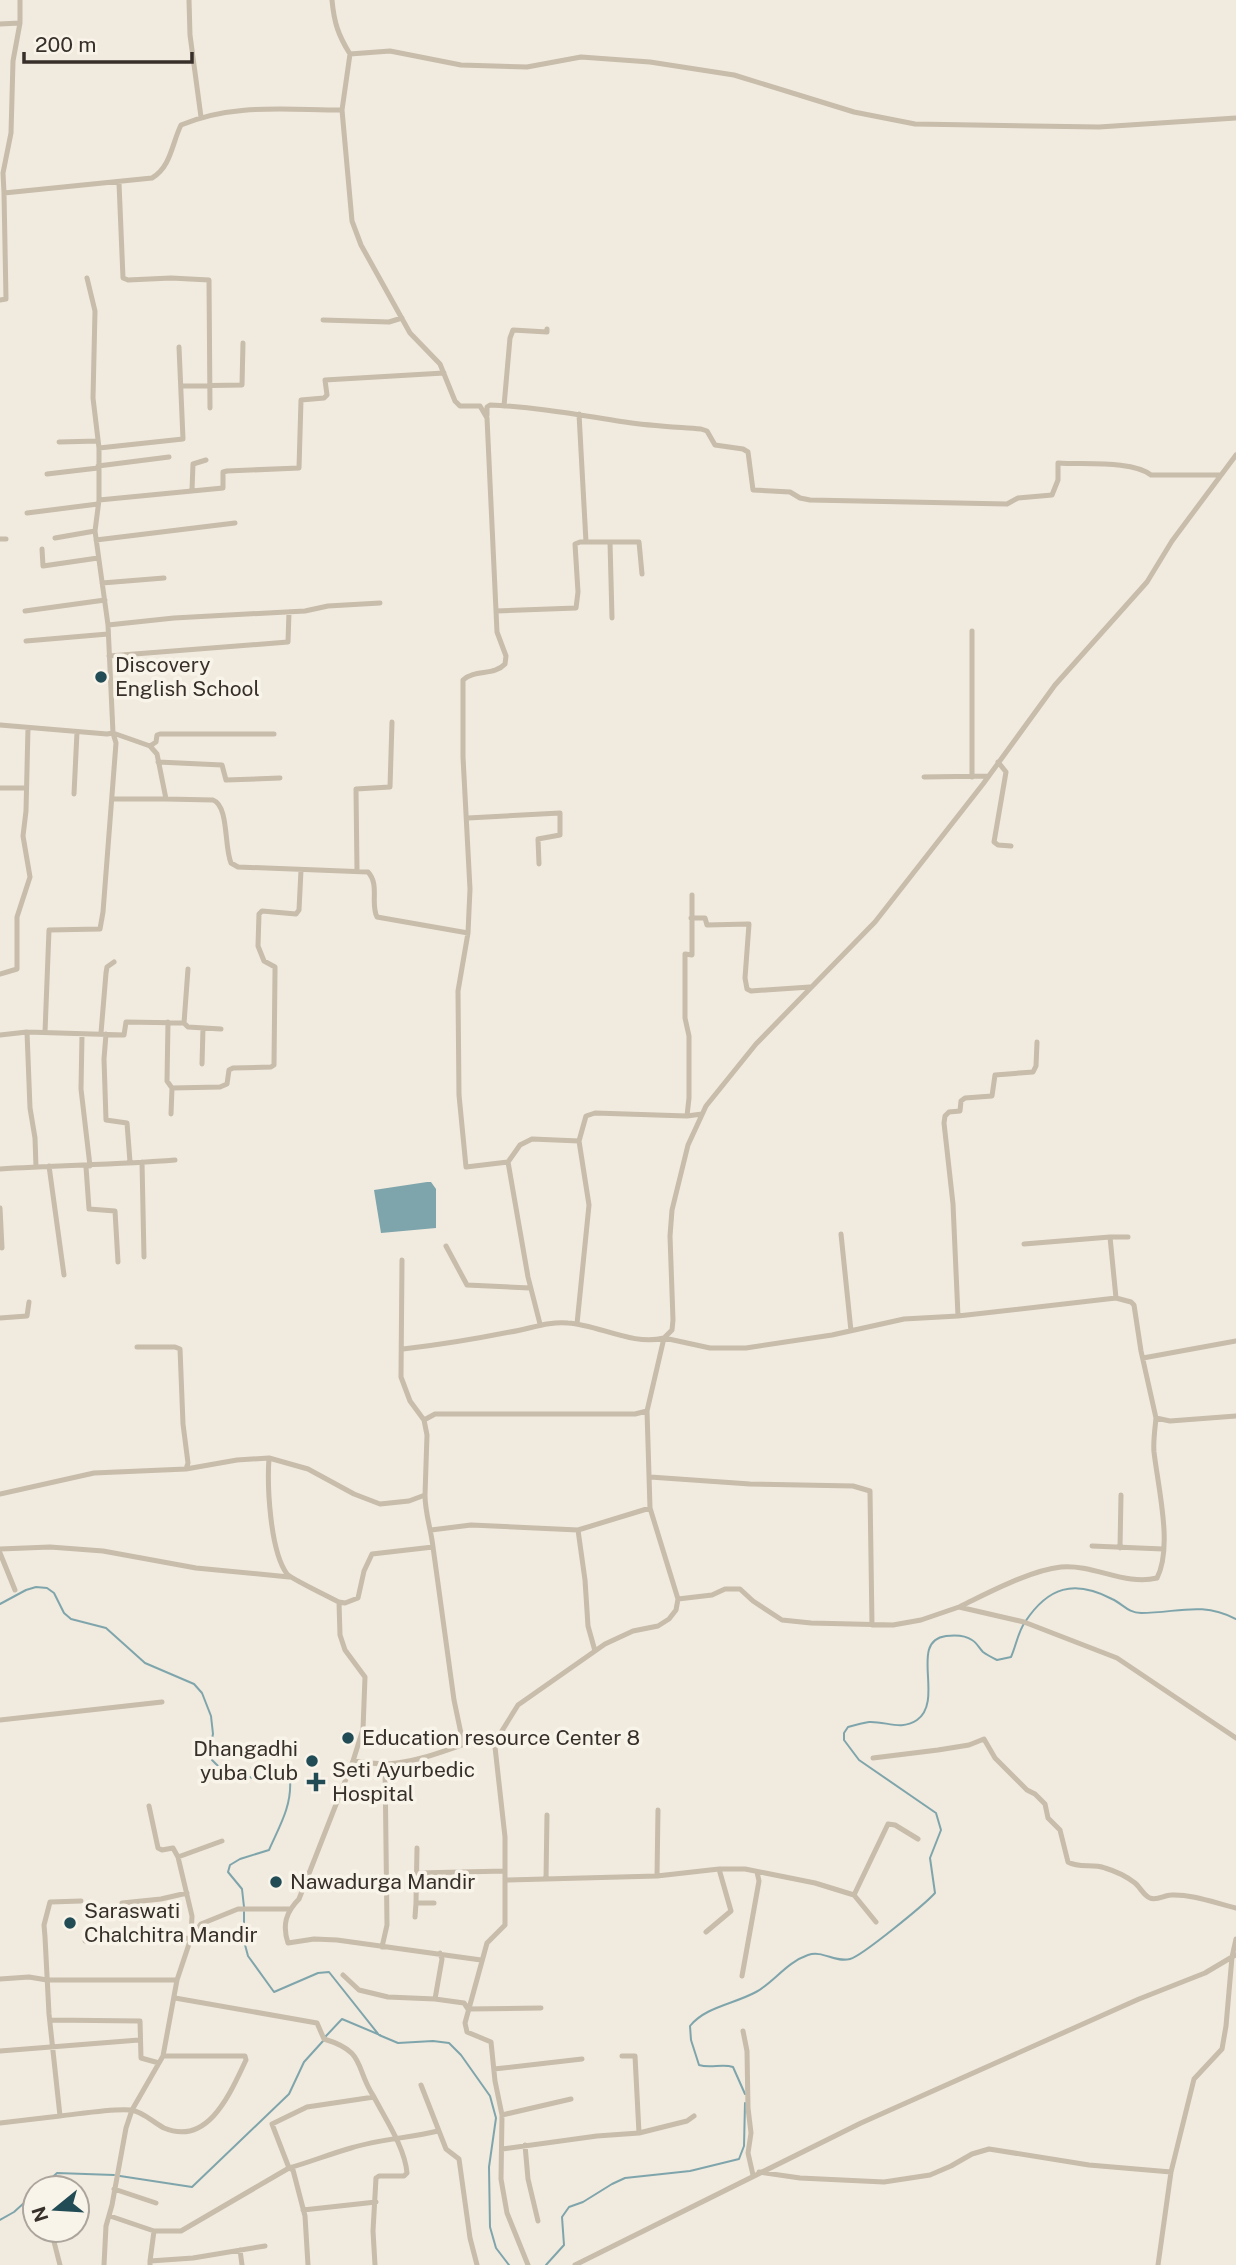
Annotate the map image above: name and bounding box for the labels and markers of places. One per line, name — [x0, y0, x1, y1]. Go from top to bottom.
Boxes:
place label: Discovery English School — [115, 652, 260, 701]
marker: Discovery English School — [93, 669, 109, 685]
place label: Education resource Center 8 — [362, 1725, 640, 1750]
marker: Education resource Center 8 — [340, 1730, 356, 1746]
place label: Dhangadhi yuba Club — [193, 1736, 298, 1785]
marker: Dhangadhi yuba Club — [304, 1753, 320, 1769]
place label: Seti Ayurbedic Hospital — [332, 1757, 475, 1806]
marker: Seti Ayurbedic Hospital — [306, 1772, 326, 1792]
place label: Nawadurga Mandir — [290, 1869, 475, 1894]
marker: Nawadurga Mandir — [268, 1874, 284, 1890]
place label: Saraswati Chalchitra Mandir — [84, 1898, 258, 1947]
marker: Saraswati Chalchitra Mandir — [62, 1915, 78, 1931]

